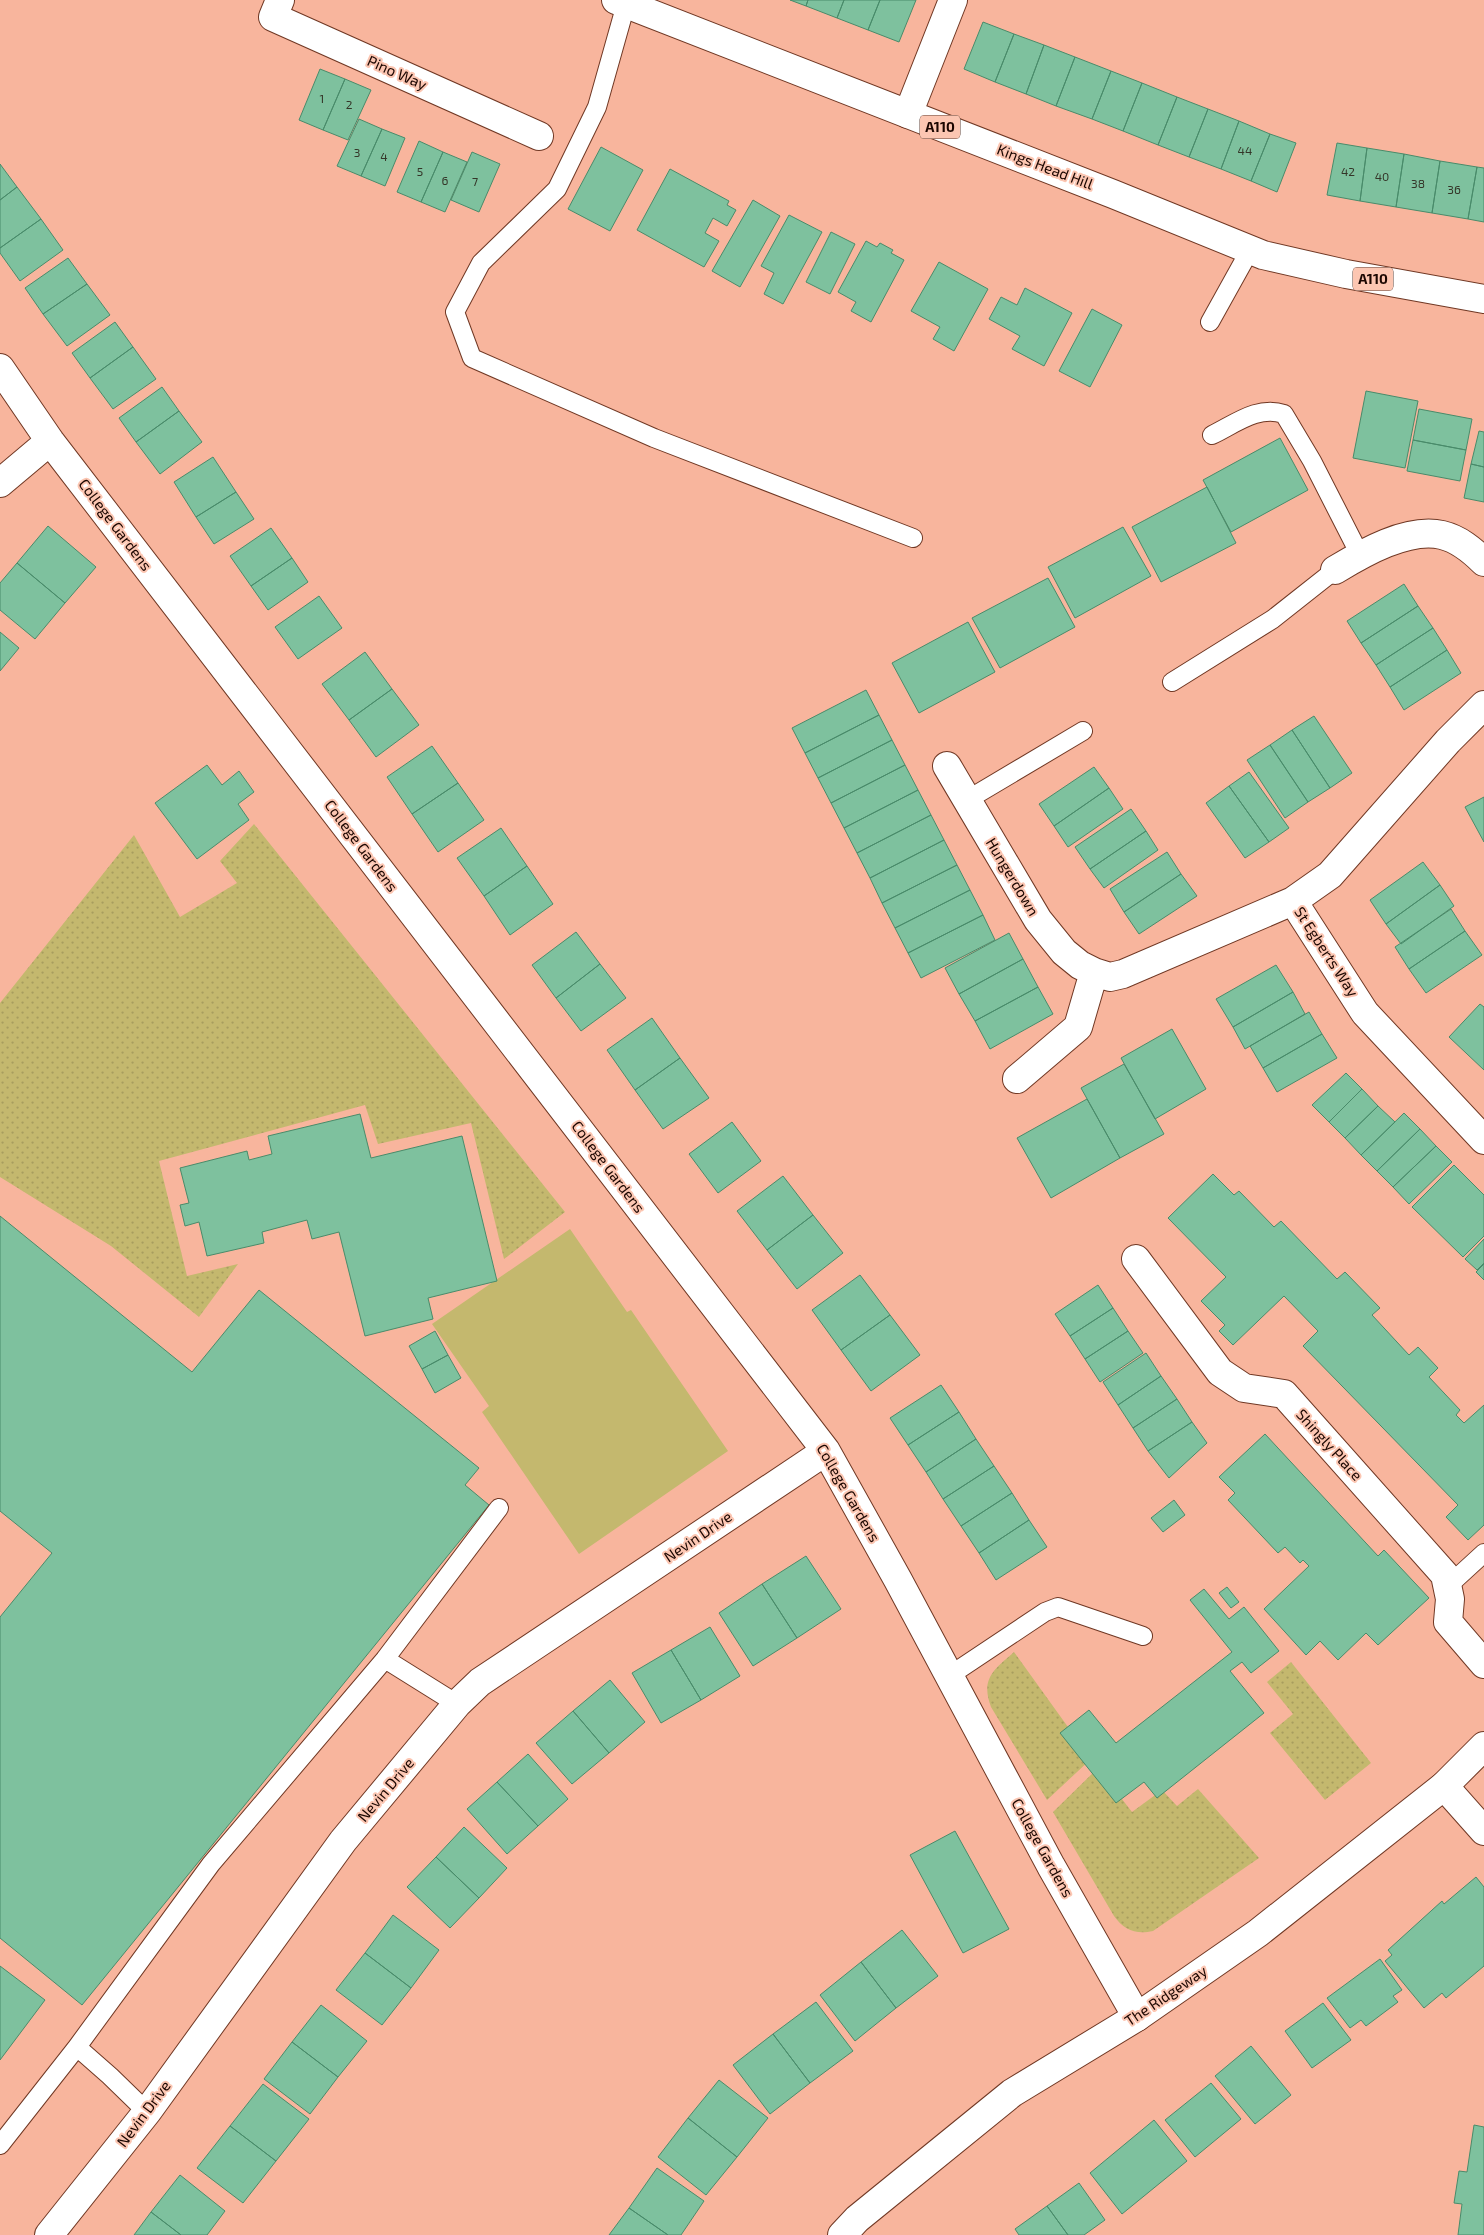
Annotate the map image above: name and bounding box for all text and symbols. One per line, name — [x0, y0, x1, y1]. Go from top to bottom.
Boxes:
street label: Pino Way — [365, 51, 430, 93]
house number: 1 — [320, 91, 324, 105]
house number: 2 — [346, 97, 353, 111]
road number: A110 — [920, 115, 960, 138]
street label: Kings Head Hill — [995, 139, 1096, 193]
house number: 44 — [1238, 143, 1252, 157]
house number: 3 — [354, 145, 360, 159]
house number: 4 — [380, 149, 388, 163]
house number: 5 — [417, 164, 423, 178]
house number: 42 — [1341, 164, 1355, 178]
house number: 40 — [1375, 169, 1389, 183]
house number: 6 — [442, 173, 449, 187]
house number: 7 — [472, 174, 478, 188]
house number: 38 — [1411, 176, 1425, 190]
house number: 36 — [1447, 182, 1461, 196]
road number: A110 — [1353, 268, 1393, 290]
street label: College Gardens — [75, 475, 156, 574]
street label: College Gardens — [321, 796, 402, 895]
street label: Hungerdown — [983, 834, 1043, 919]
street label: St Egberts Way — [1291, 903, 1363, 1000]
street label: College Gardens — [568, 1117, 649, 1216]
street label: Shingly Place — [1293, 1405, 1366, 1484]
street label: College Gardens — [814, 1440, 884, 1545]
street label: Nevin Drive — [660, 1507, 735, 1565]
street label: Nevin Drive — [353, 1754, 417, 1825]
street label: College Gardens — [1008, 1795, 1077, 1900]
street label: The Ridgeway — [1121, 1961, 1210, 2029]
street label: Nevin Drive — [113, 2077, 174, 2150]

